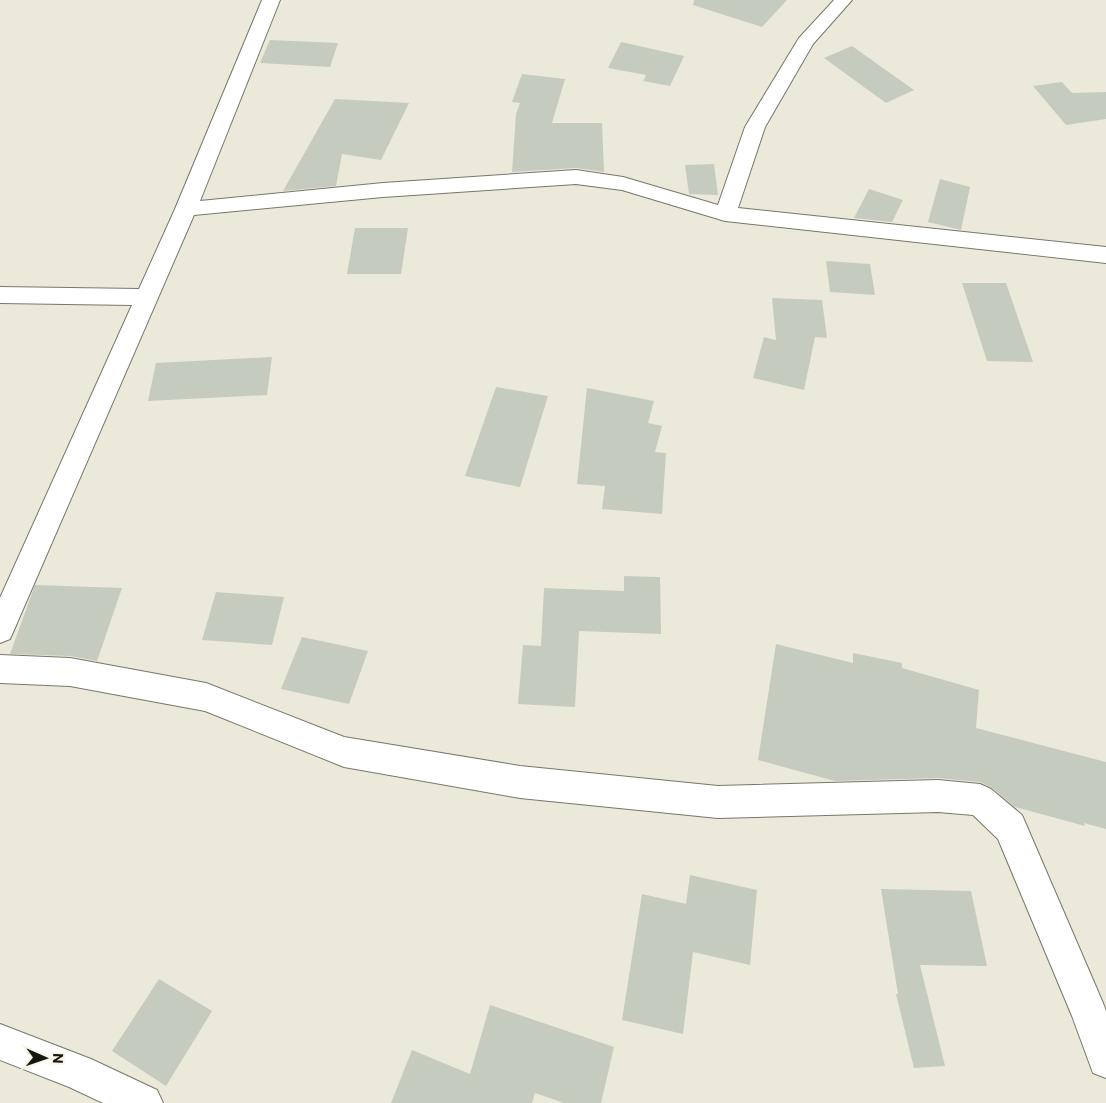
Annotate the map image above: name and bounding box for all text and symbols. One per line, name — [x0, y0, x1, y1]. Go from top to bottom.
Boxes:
north arrow — [20, 1033, 70, 1083]
text: N — [50, 1053, 67, 1064]

